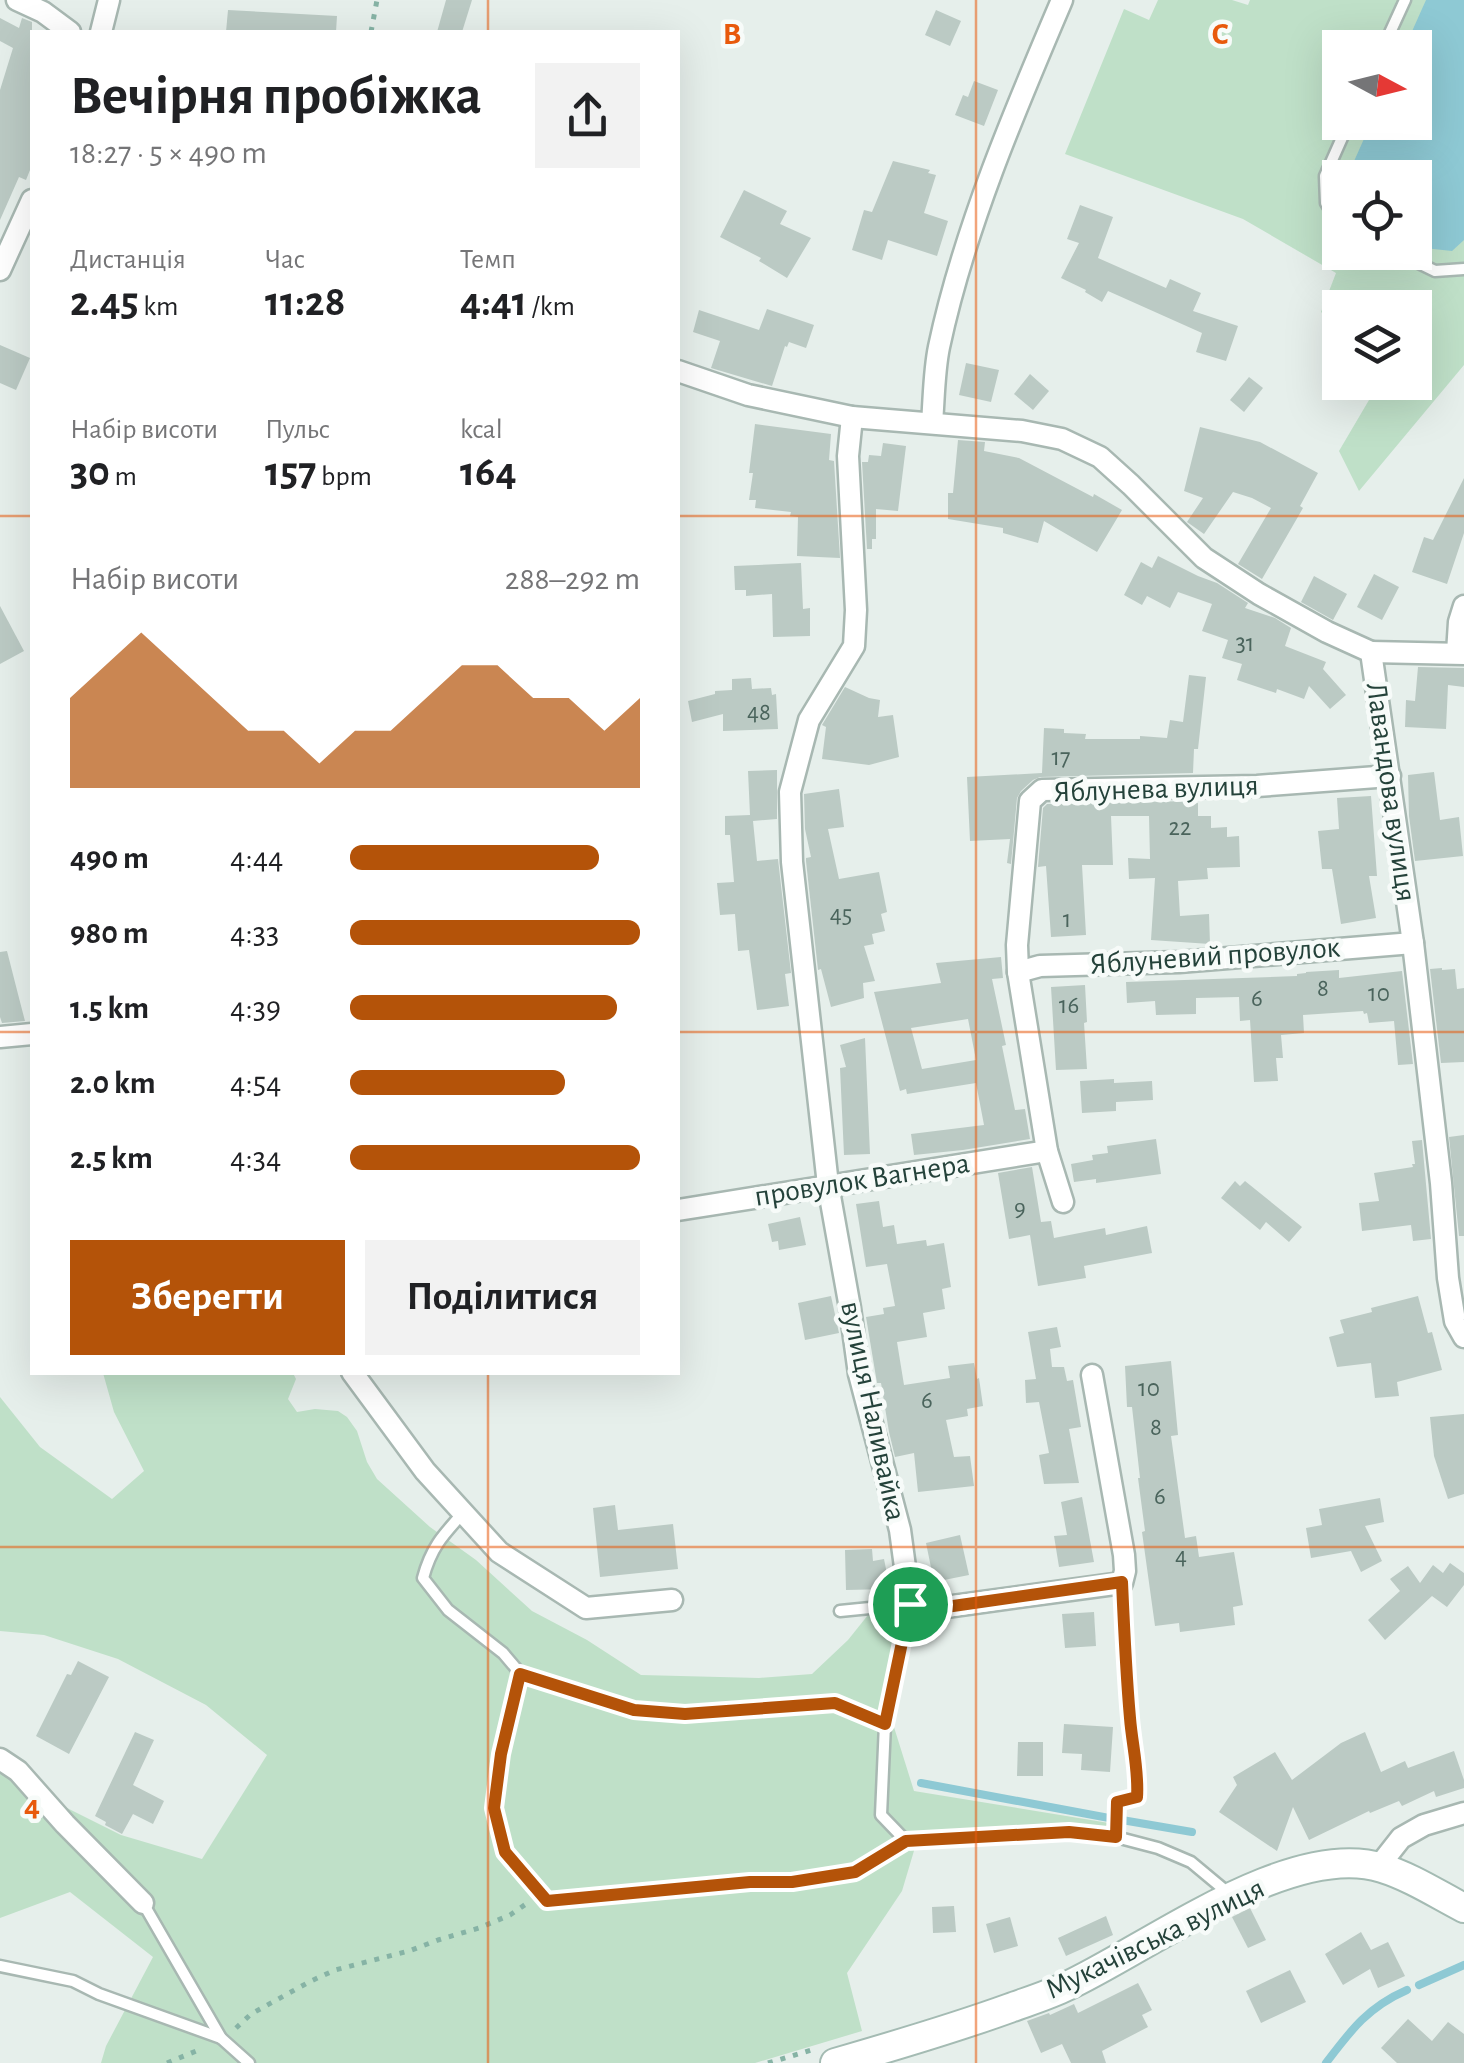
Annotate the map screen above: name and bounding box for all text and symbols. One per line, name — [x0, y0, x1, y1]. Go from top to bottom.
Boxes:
text: B — [723, 18, 741, 50]
text: C — [1212, 18, 1229, 50]
north arrow — [1322, 30, 1432, 140]
map controls — [1322, 30, 1432, 400]
button: share — [535, 63, 640, 168]
text: Вечірня пробіжка — [70, 69, 482, 124]
text: 18:27 · 5 × 490 m — [70, 137, 267, 169]
button: locate — [1322, 160, 1432, 270]
text: Дистанція — [70, 246, 186, 274]
text: Час — [265, 246, 305, 274]
text: Темп — [460, 246, 516, 274]
text: 2.45 — [70, 281, 139, 323]
text: 11:28 — [265, 281, 345, 323]
text: 4:41 — [460, 281, 527, 323]
button: layers — [1322, 290, 1432, 400]
text: km — [139, 293, 178, 321]
text: /km — [527, 293, 575, 321]
text: Набір висоти — [70, 416, 218, 444]
text: Пульс — [265, 416, 330, 444]
text: kcal — [460, 416, 503, 444]
text: 30 — [70, 451, 110, 493]
text: 157 — [265, 451, 316, 493]
text: 164 — [460, 451, 517, 493]
text: m — [110, 463, 137, 491]
text: bpm — [316, 463, 372, 491]
text: Набір висоти — [70, 563, 239, 595]
text: 288–292 m — [505, 563, 640, 595]
house number: 31 — [1236, 631, 1254, 656]
street label: Лавандова вулиця — [1361, 680, 1421, 904]
house number: 48 — [747, 700, 771, 725]
house number: 17 — [1051, 745, 1071, 770]
street label: Яблунева вулиця — [1053, 770, 1259, 808]
house number: 22 — [1169, 815, 1191, 840]
text: 490 m — [70, 842, 149, 874]
text: 4:44 — [230, 842, 284, 874]
house number: 45 — [830, 902, 852, 927]
house number: 1 — [1063, 907, 1071, 932]
text: 980 m — [70, 917, 149, 949]
text: 4:33 — [230, 917, 279, 949]
street label: Яблуневий провулок — [1089, 932, 1341, 980]
house number: 8 — [1317, 976, 1329, 1001]
house number: 10 — [1368, 981, 1390, 1006]
house number: 6 — [1251, 986, 1263, 1011]
text: 1.5 km — [70, 992, 149, 1024]
text: 4:39 — [230, 992, 281, 1024]
house number: 16 — [1059, 993, 1079, 1018]
text: 2.0 km — [70, 1067, 156, 1099]
text: 4:54 — [230, 1067, 282, 1099]
text: 2.5 km — [70, 1142, 153, 1174]
text: 4:34 — [230, 1142, 281, 1174]
street label: провулок Вагнера — [752, 1148, 972, 1212]
house number: 9 — [1014, 1196, 1026, 1221]
button: Зберегти — [70, 1240, 345, 1355]
button: Поділитися — [365, 1240, 640, 1355]
street label: вулиця Наливайка — [835, 1298, 911, 1524]
house number: 10 — [1138, 1376, 1160, 1401]
house number: 6 — [921, 1388, 933, 1413]
house number: 8 — [1150, 1415, 1162, 1440]
house number: 6 — [1154, 1484, 1166, 1509]
house number: 4 — [1175, 1544, 1187, 1569]
pin — [868, 1562, 953, 1647]
icon: arrive — [883, 1577, 938, 1632]
text: 4 — [24, 1790, 40, 1822]
street label: Мукачівська вулиця — [1041, 1873, 1269, 2005]

